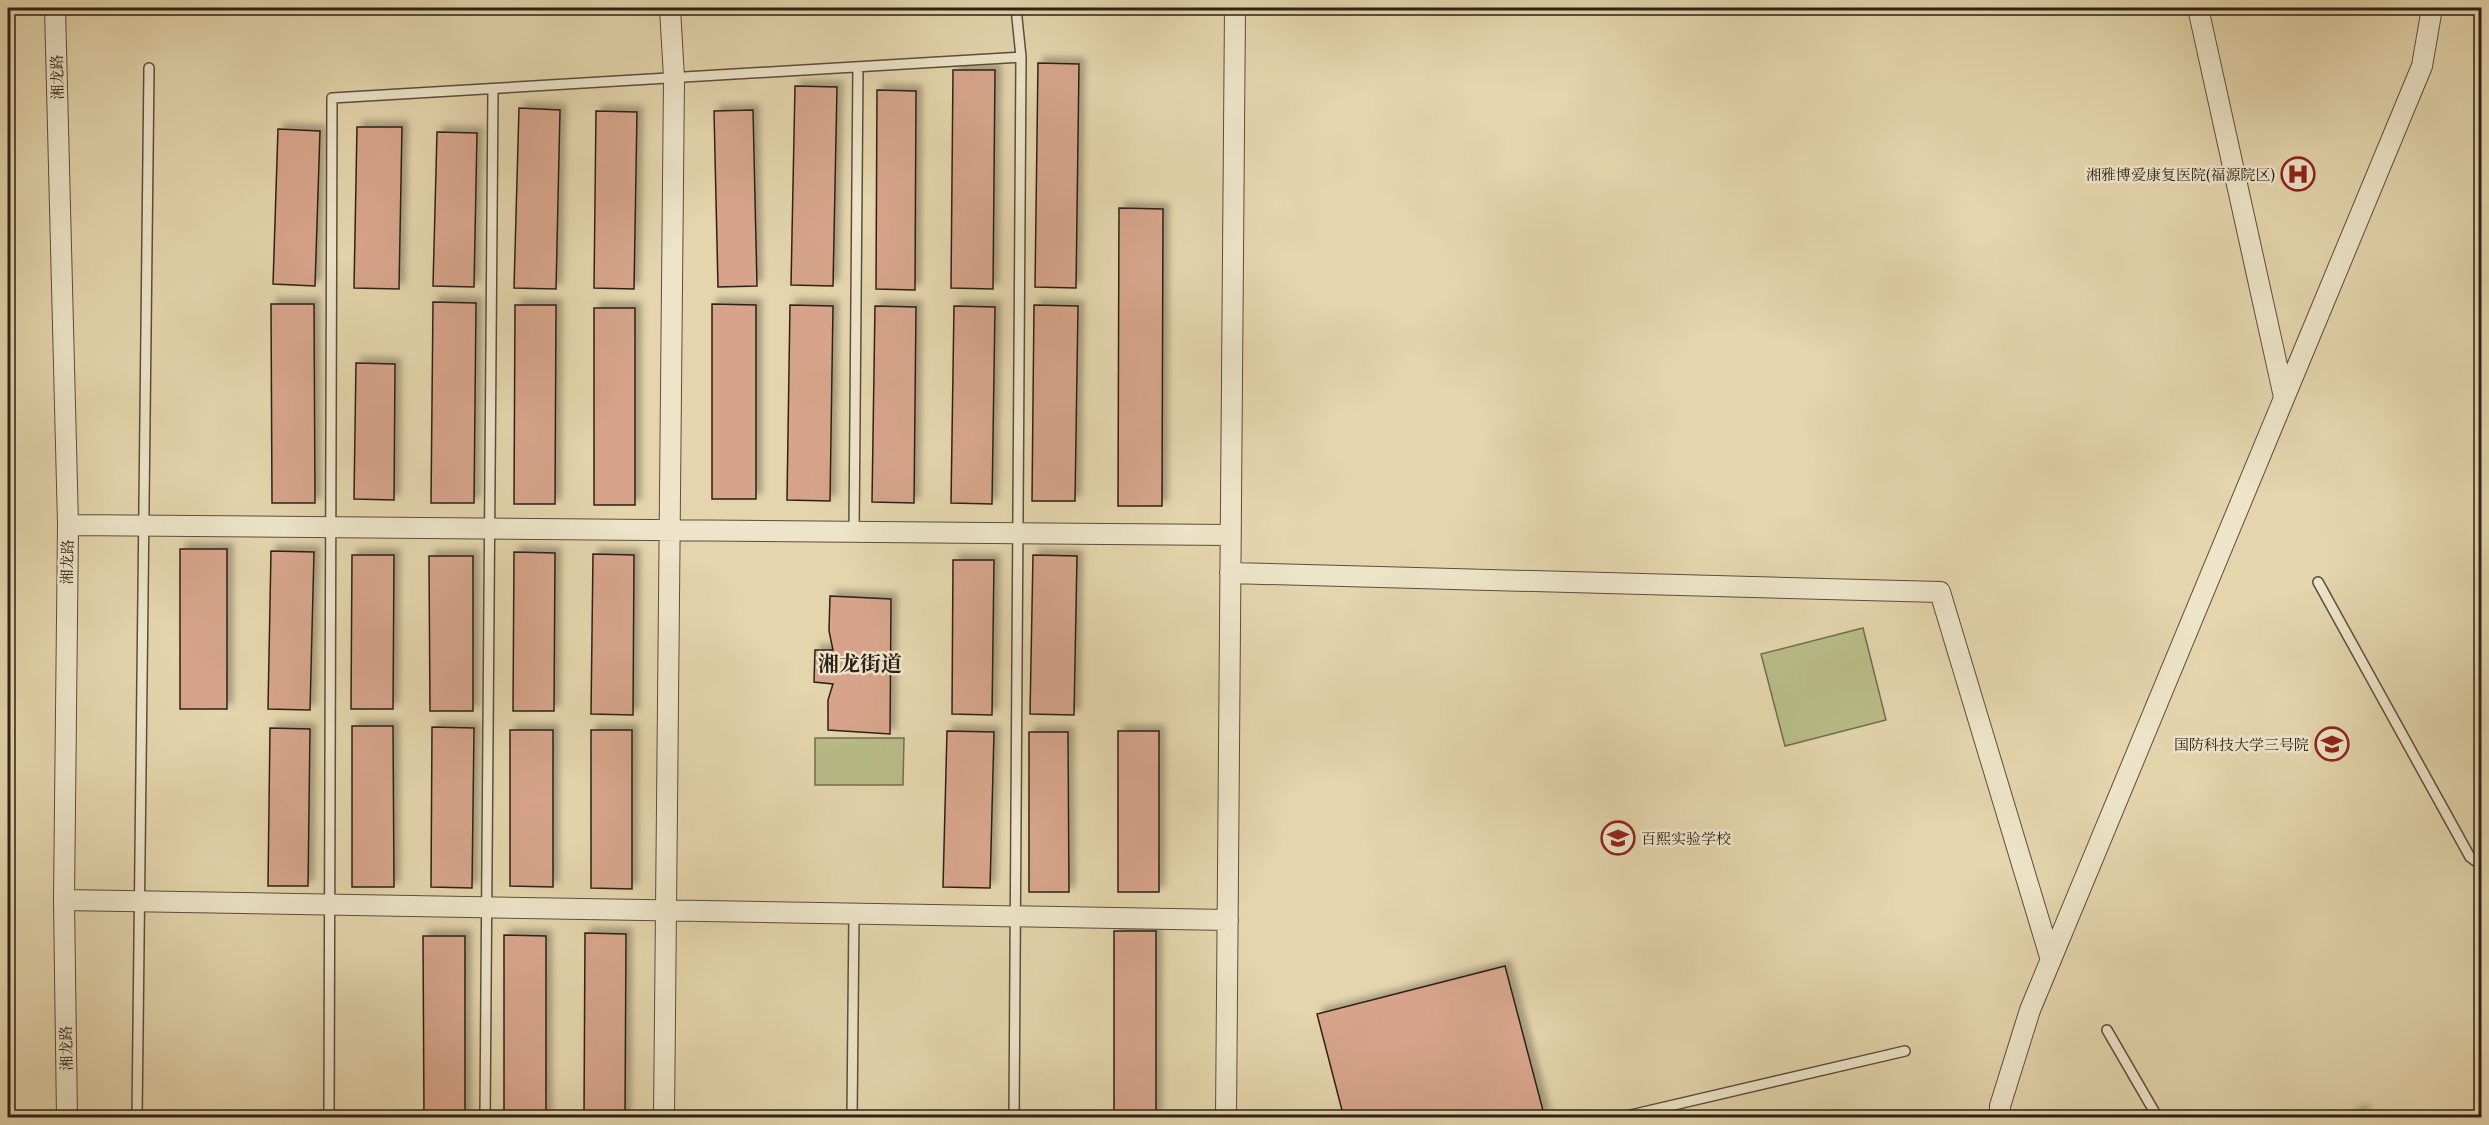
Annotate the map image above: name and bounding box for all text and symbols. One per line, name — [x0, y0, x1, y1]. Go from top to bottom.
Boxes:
street label: 湘龙路 — [47, 54, 67, 100]
hospital icon: 湘雅博爱康复医院(福源院区) — [2280, 156, 2316, 192]
place label: 湘雅博爱康复医院(福源院区) — [2086, 165, 2275, 184]
street label: 湘龙路 — [57, 539, 77, 585]
district label: 湘龙街道 — [818, 651, 902, 676]
school or university icon: 国防科技大学三号院 — [2314, 726, 2350, 762]
place label: 国防科技大学三号院 — [2174, 735, 2309, 754]
school or university icon: 百熙实验学校 — [1600, 820, 1636, 856]
place label: 百熙实验学校 — [1641, 829, 1731, 848]
street label: 湘龙路 — [56, 1025, 76, 1071]

